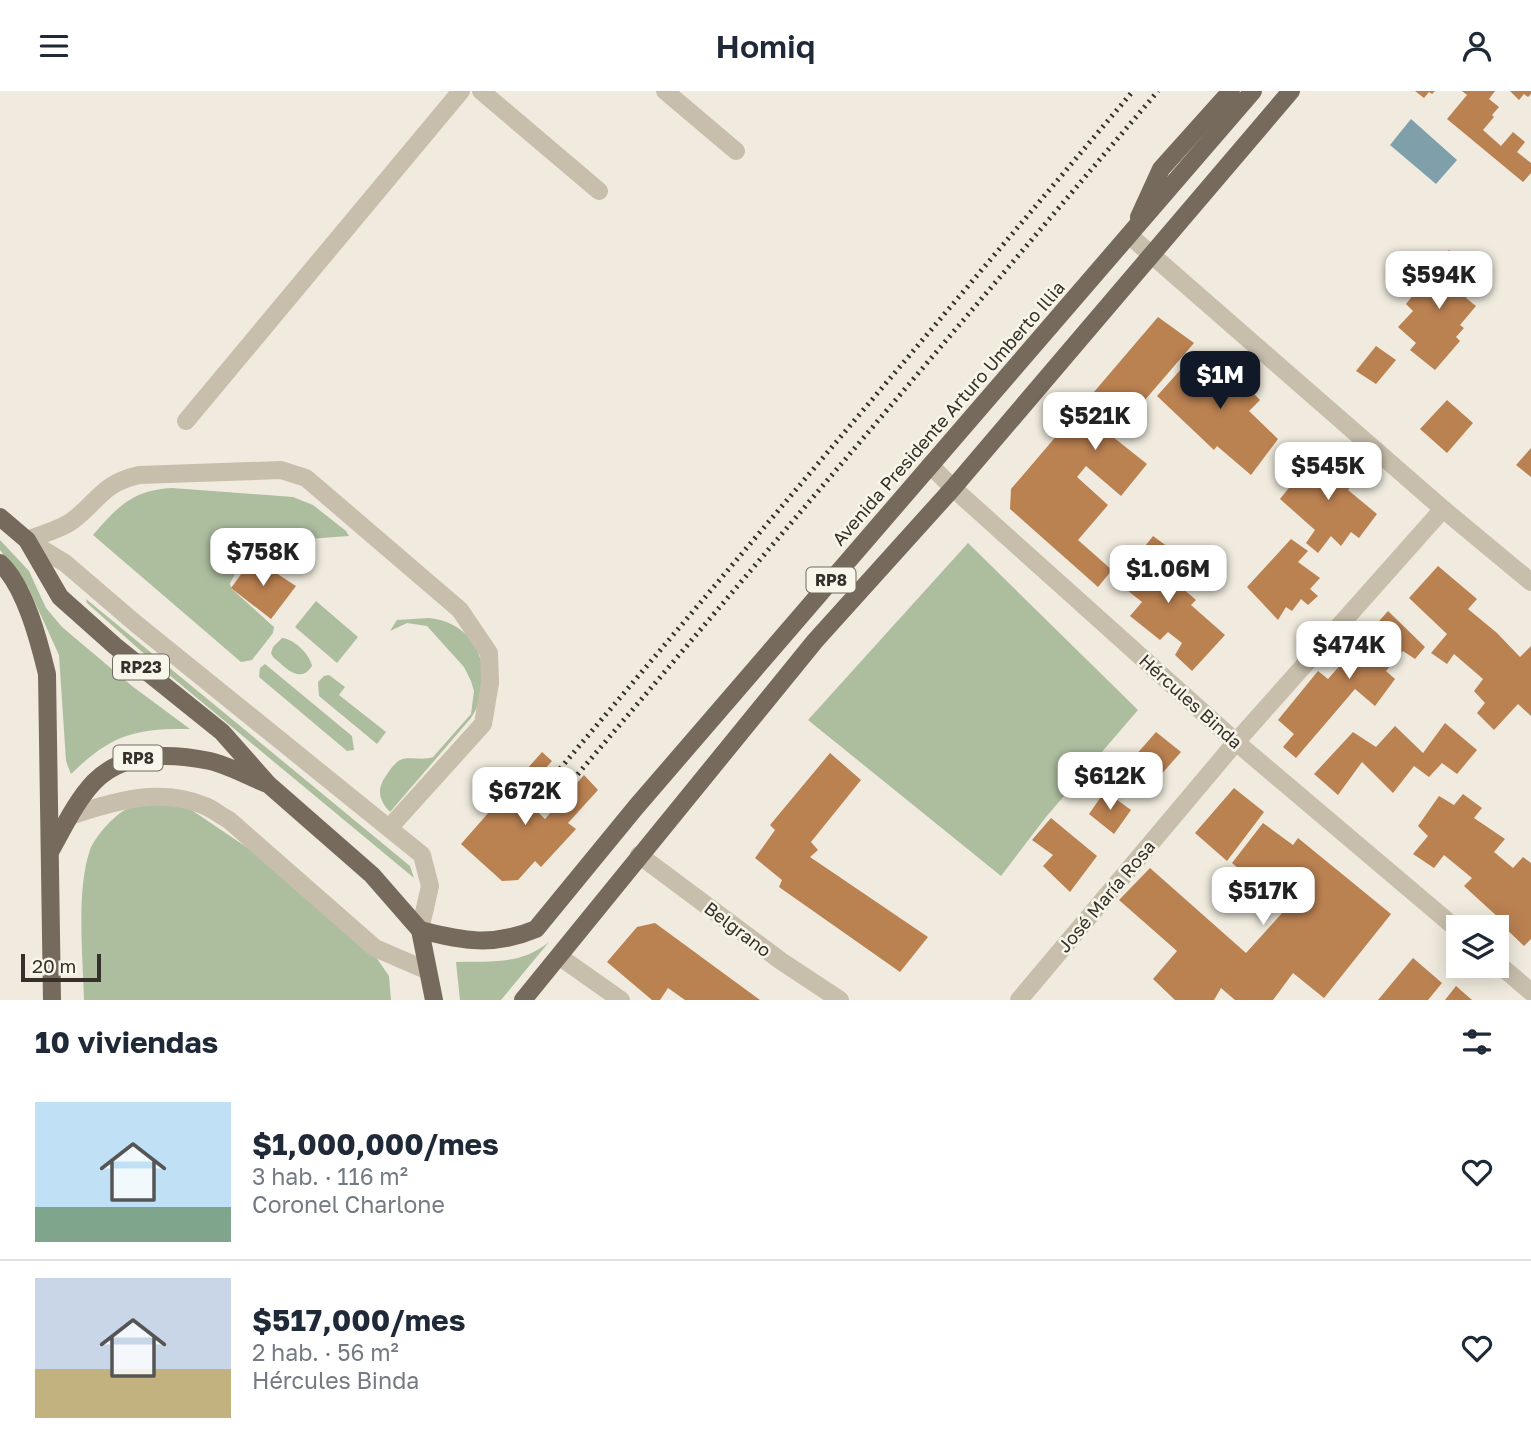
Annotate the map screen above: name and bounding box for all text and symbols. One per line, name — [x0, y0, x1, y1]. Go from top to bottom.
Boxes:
icon: menu — [35, 27, 73, 65]
text: Homiq — [716, 27, 815, 65]
icon: person — [1458, 27, 1496, 65]
pin: $594K — [1390, 251, 1488, 311]
text: $594K — [1401, 260, 1477, 288]
street label: Avenida Presidente Arturo Umberto Illia — [827, 276, 1069, 550]
pin: $1M — [1186, 351, 1254, 411]
text: $1M — [1196, 360, 1244, 388]
pin: $521K — [1046, 393, 1144, 452]
text: $521K — [1059, 401, 1131, 429]
pin: $545K — [1279, 443, 1377, 502]
text: $545K — [1291, 451, 1365, 479]
pin: $758K — [214, 529, 312, 588]
text: $758K — [226, 537, 300, 565]
pin: $1.06M — [1111, 545, 1225, 605]
text: $1.06M — [1126, 554, 1210, 582]
road number: RP8 — [806, 567, 856, 593]
pin: $474K — [1300, 621, 1398, 681]
text: $474K — [1312, 630, 1386, 658]
street label: Hércules Binda — [1135, 649, 1247, 753]
road number: RP23 — [113, 655, 169, 680]
road number: RP8 — [114, 745, 162, 771]
pin: $612K — [1061, 753, 1159, 812]
text: $612K — [1074, 761, 1146, 789]
pin: $672K — [476, 767, 574, 827]
text: $672K — [488, 776, 562, 804]
street label: José María Rosa — [1053, 835, 1159, 957]
pin: $517K — [1214, 867, 1312, 927]
text: $517K — [1228, 876, 1298, 904]
street label: Belgrano — [700, 897, 776, 961]
map controls — [1446, 915, 1509, 978]
button: layers — [1446, 915, 1509, 978]
scale bar — [21, 951, 102, 983]
text: 20 m — [32, 954, 76, 977]
icon: filters — [1458, 1023, 1496, 1061]
text: 10 viviendas — [35, 1024, 218, 1060]
text: $1,000,000/mes — [252, 1126, 499, 1162]
icon: home — [91, 1130, 175, 1214]
icon: heart — [1458, 1153, 1496, 1191]
text: 3 hab. · 116 m² — [252, 1162, 408, 1190]
text: Coronel Charlone — [252, 1190, 445, 1218]
text: $517,000/mes — [252, 1302, 465, 1338]
icon: home — [91, 1306, 175, 1390]
icon: heart — [1458, 1329, 1496, 1367]
text: 2 hab. · 56 m² — [252, 1338, 399, 1366]
text: Hércules Binda — [252, 1366, 419, 1394]

